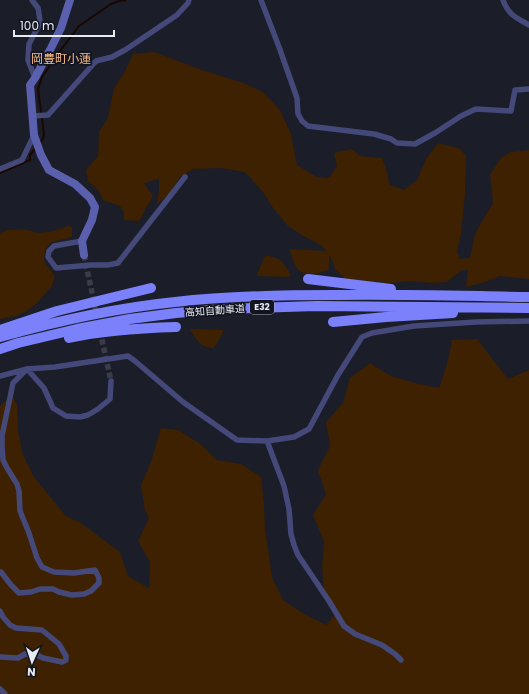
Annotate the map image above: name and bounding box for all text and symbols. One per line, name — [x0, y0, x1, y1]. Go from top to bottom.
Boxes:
scale bar — [14, 12, 114, 38]
text: 100 m — [20, 17, 54, 34]
district label: 岡豊町小蓮 — [31, 50, 91, 67]
road number: E32 — [250, 300, 274, 314]
street label: 高知自動車道 — [185, 301, 245, 320]
north arrow — [12, 642, 52, 682]
text: N — [27, 664, 36, 680]

